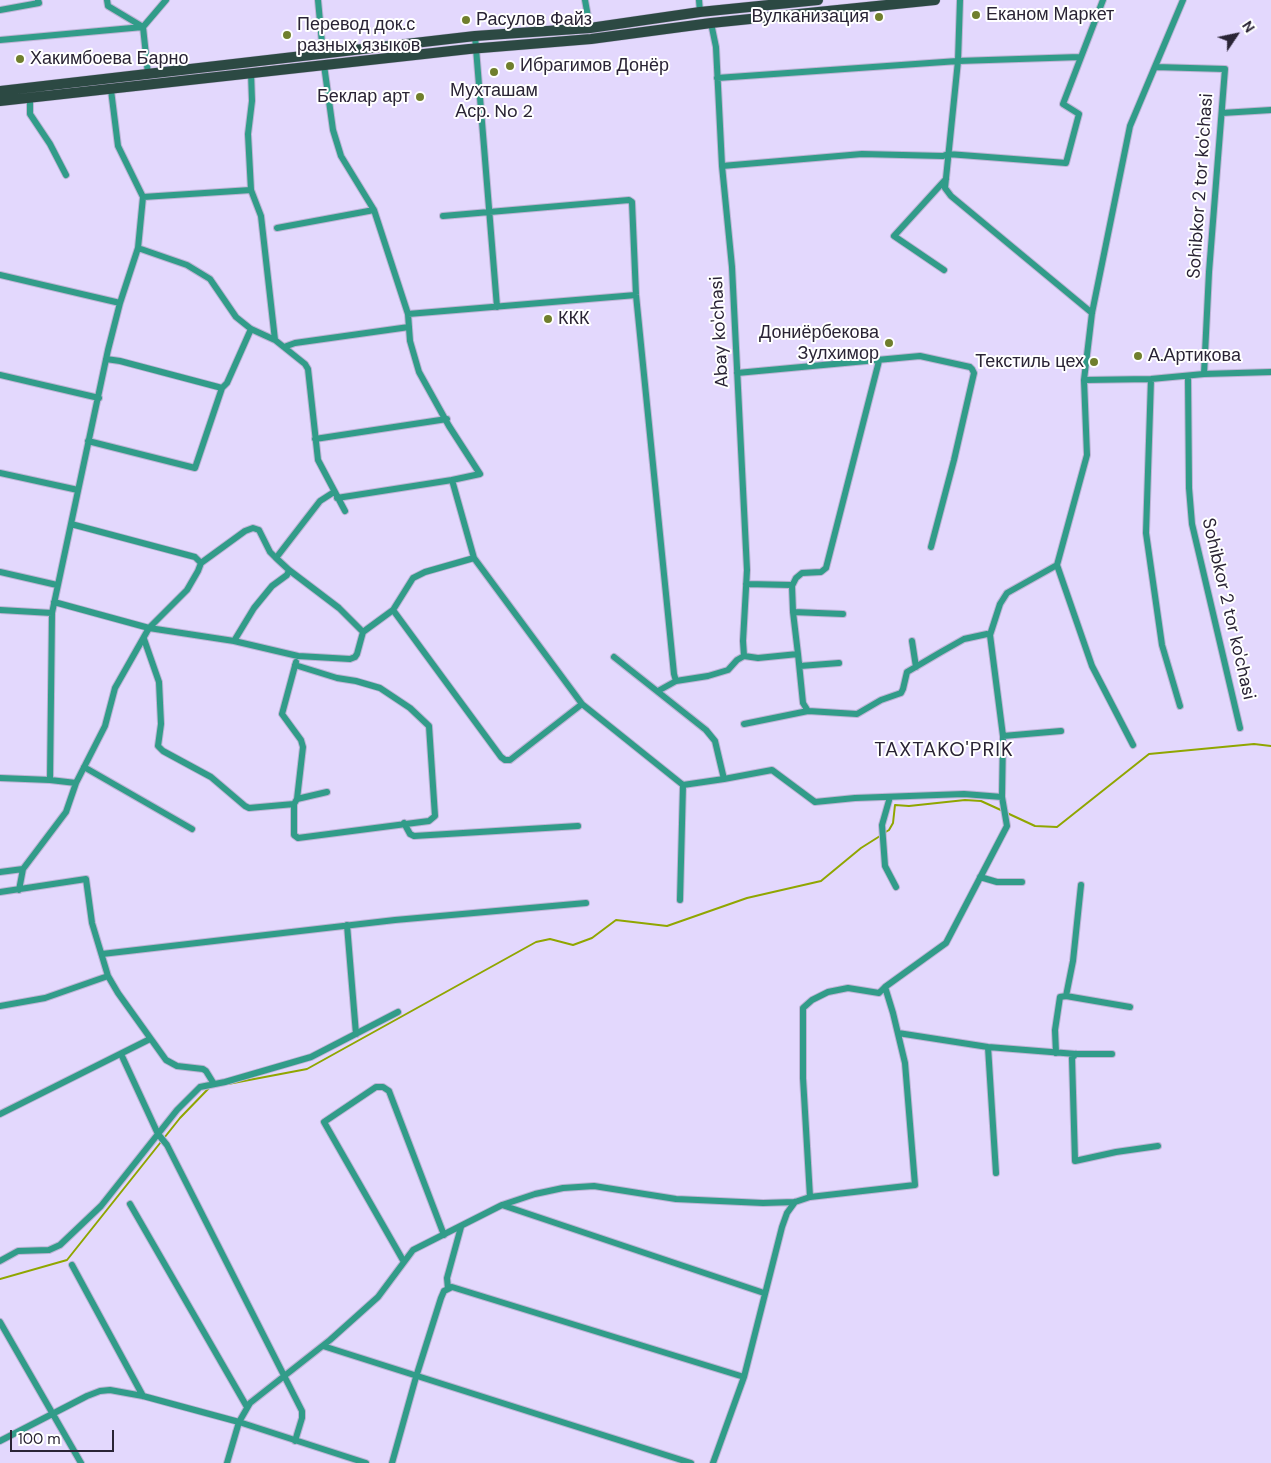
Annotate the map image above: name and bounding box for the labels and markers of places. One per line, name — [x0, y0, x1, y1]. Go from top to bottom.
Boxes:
place label: Еканом Маркет — [986, 4, 1114, 26]
place label: Вулканизация — [751, 6, 869, 28]
place label: Расулов Файз — [476, 9, 592, 31]
marker: Еканом Маркет — [970, 9, 982, 21]
marker: Вулканизация — [873, 11, 885, 23]
place label: Перевод док.с разных языков — [297, 14, 420, 56]
marker: Расулов Файз — [460, 14, 472, 26]
marker: Перевод док.с разных языков — [281, 29, 293, 41]
place label: Хакимбоева Барно — [30, 48, 188, 70]
marker: Хакимбоева Барно — [14, 53, 26, 65]
place label: Ибрагимов Донёр — [520, 55, 669, 77]
marker: Ибрагимов Донёр — [504, 60, 516, 72]
marker: Мухташам Аср. No 2 — [488, 66, 500, 78]
place label: Мухташам Аср. No 2 — [450, 80, 538, 122]
place label: Беклар арт — [317, 86, 410, 108]
marker: Беклар арт — [414, 91, 426, 103]
place label: ККК — [558, 308, 589, 330]
marker: ККК — [542, 313, 554, 325]
place label: Дониёрбекова Зулхимор — [759, 322, 879, 364]
marker: Дониёрбекова Зулхимор — [883, 337, 895, 349]
place label: А.Артикова — [1148, 345, 1241, 367]
marker: А.Артикова — [1132, 350, 1144, 362]
place label: Текстиль цех — [975, 351, 1084, 373]
marker: Текстиль цех — [1088, 356, 1100, 368]

